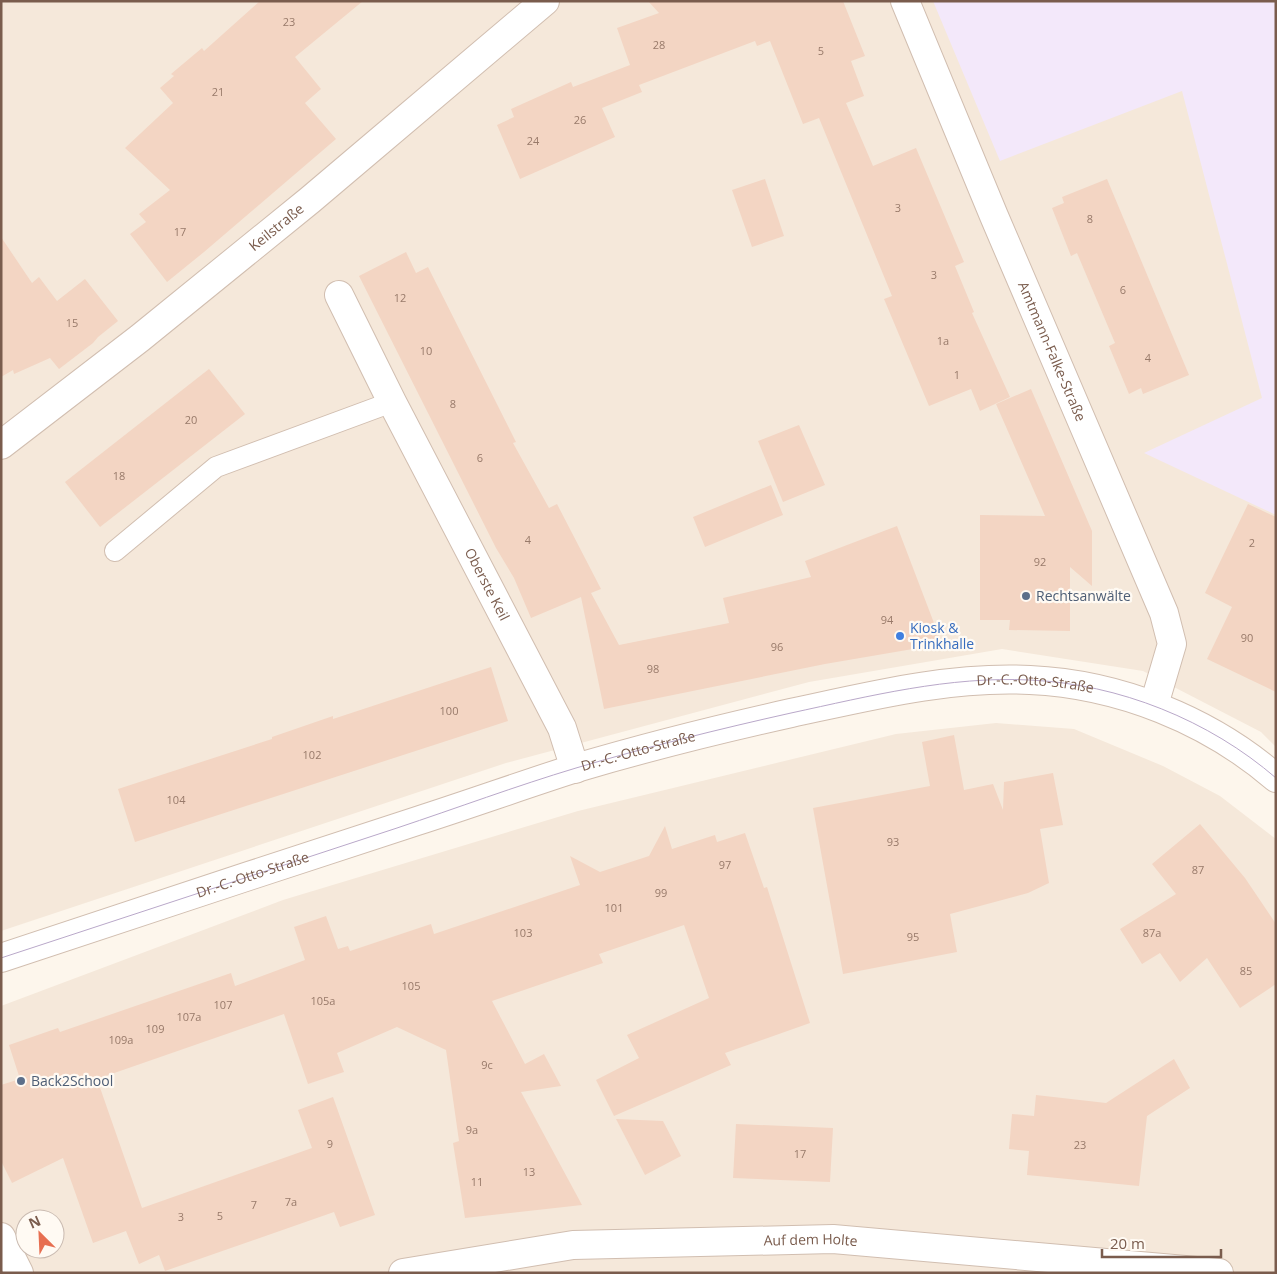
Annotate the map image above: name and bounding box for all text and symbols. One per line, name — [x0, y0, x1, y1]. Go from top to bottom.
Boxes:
house number: 23 — [283, 14, 295, 29]
house number: 28 — [653, 37, 665, 52]
house number: 5 — [818, 43, 824, 58]
house number: 21 — [212, 84, 224, 99]
house number: 26 — [574, 112, 586, 127]
house number: 24 — [527, 133, 540, 148]
street label: Keilstraße — [245, 199, 307, 255]
house number: 3 — [895, 200, 901, 215]
house number: 8 — [1087, 211, 1093, 226]
house number: 17 — [174, 224, 186, 239]
house number: 3 — [931, 267, 937, 282]
street label: Amtmann-Falke-Straße — [1014, 278, 1091, 424]
house number: 6 — [1120, 282, 1126, 297]
house number: 12 — [394, 290, 406, 305]
house number: 15 — [66, 315, 78, 330]
house number: 1a — [937, 333, 949, 348]
house number: 10 — [420, 343, 432, 358]
house number: 4 — [1145, 350, 1152, 365]
house number: 1 — [954, 367, 960, 382]
house number: 8 — [450, 396, 456, 411]
house number: 20 — [185, 412, 197, 427]
house number: 6 — [477, 450, 483, 465]
house number: 18 — [113, 468, 125, 483]
house number: 4 — [525, 532, 532, 547]
house number: 2 — [1249, 535, 1255, 550]
street label: Oberste Keil — [461, 544, 514, 624]
house number: 92 — [1034, 554, 1046, 569]
place label: Rechtsanwälte — [1036, 586, 1131, 605]
marker: Rechtsanwälte — [1020, 590, 1032, 602]
house number: 94 — [881, 612, 894, 627]
place label: Kiosk & Trinkhalle — [910, 618, 974, 653]
marker: Kiosk & Trinkhalle — [894, 630, 906, 642]
house number: 90 — [1241, 630, 1253, 645]
house number: 96 — [771, 639, 783, 654]
house number: 98 — [647, 661, 659, 676]
street label: Dr.-C.-Otto-Straße — [976, 669, 1096, 697]
house number: 100 — [440, 703, 458, 718]
street label: Dr.-C.-Otto-Straße — [579, 726, 697, 775]
house number: 102 — [303, 747, 321, 762]
house number: 104 — [167, 792, 186, 807]
house number: 93 — [887, 834, 899, 849]
street label: Dr.-C.-Otto-Straße — [194, 847, 311, 902]
house number: 97 — [719, 857, 731, 872]
house number: 87 — [1192, 862, 1204, 877]
house number: 99 — [655, 885, 667, 900]
house number: 101 — [605, 900, 623, 915]
house number: 103 — [514, 925, 532, 940]
house number: 87a — [1143, 925, 1161, 940]
house number: 95 — [907, 929, 919, 944]
house number: 85 — [1240, 963, 1252, 978]
house number: 105 — [402, 978, 420, 993]
house number: 105a — [311, 993, 335, 1008]
house number: 107 — [214, 997, 232, 1012]
house number: 107a — [177, 1009, 201, 1024]
house number: 109 — [146, 1021, 164, 1036]
house number: 109a — [109, 1032, 133, 1047]
house number: 9c — [481, 1057, 493, 1072]
place label: Back2School — [31, 1071, 113, 1090]
marker: Back2School — [15, 1075, 27, 1087]
house number: 9a — [466, 1122, 478, 1137]
house number: 9 — [327, 1136, 333, 1151]
house number: 23 — [1074, 1137, 1086, 1152]
house number: 17 — [794, 1146, 806, 1161]
house number: 13 — [523, 1164, 535, 1179]
house number: 11 — [471, 1174, 483, 1189]
house number: 7a — [285, 1194, 297, 1209]
house number: 7 — [251, 1197, 257, 1212]
house number: 5 — [217, 1208, 223, 1223]
north arrow — [15, 1209, 65, 1259]
house number: 3 — [178, 1209, 184, 1224]
text: N — [25, 1211, 44, 1233]
scale bar — [1102, 1226, 1221, 1258]
street label: Auf dem Holte — [763, 1229, 859, 1250]
text: 20 m — [1110, 1233, 1145, 1253]

